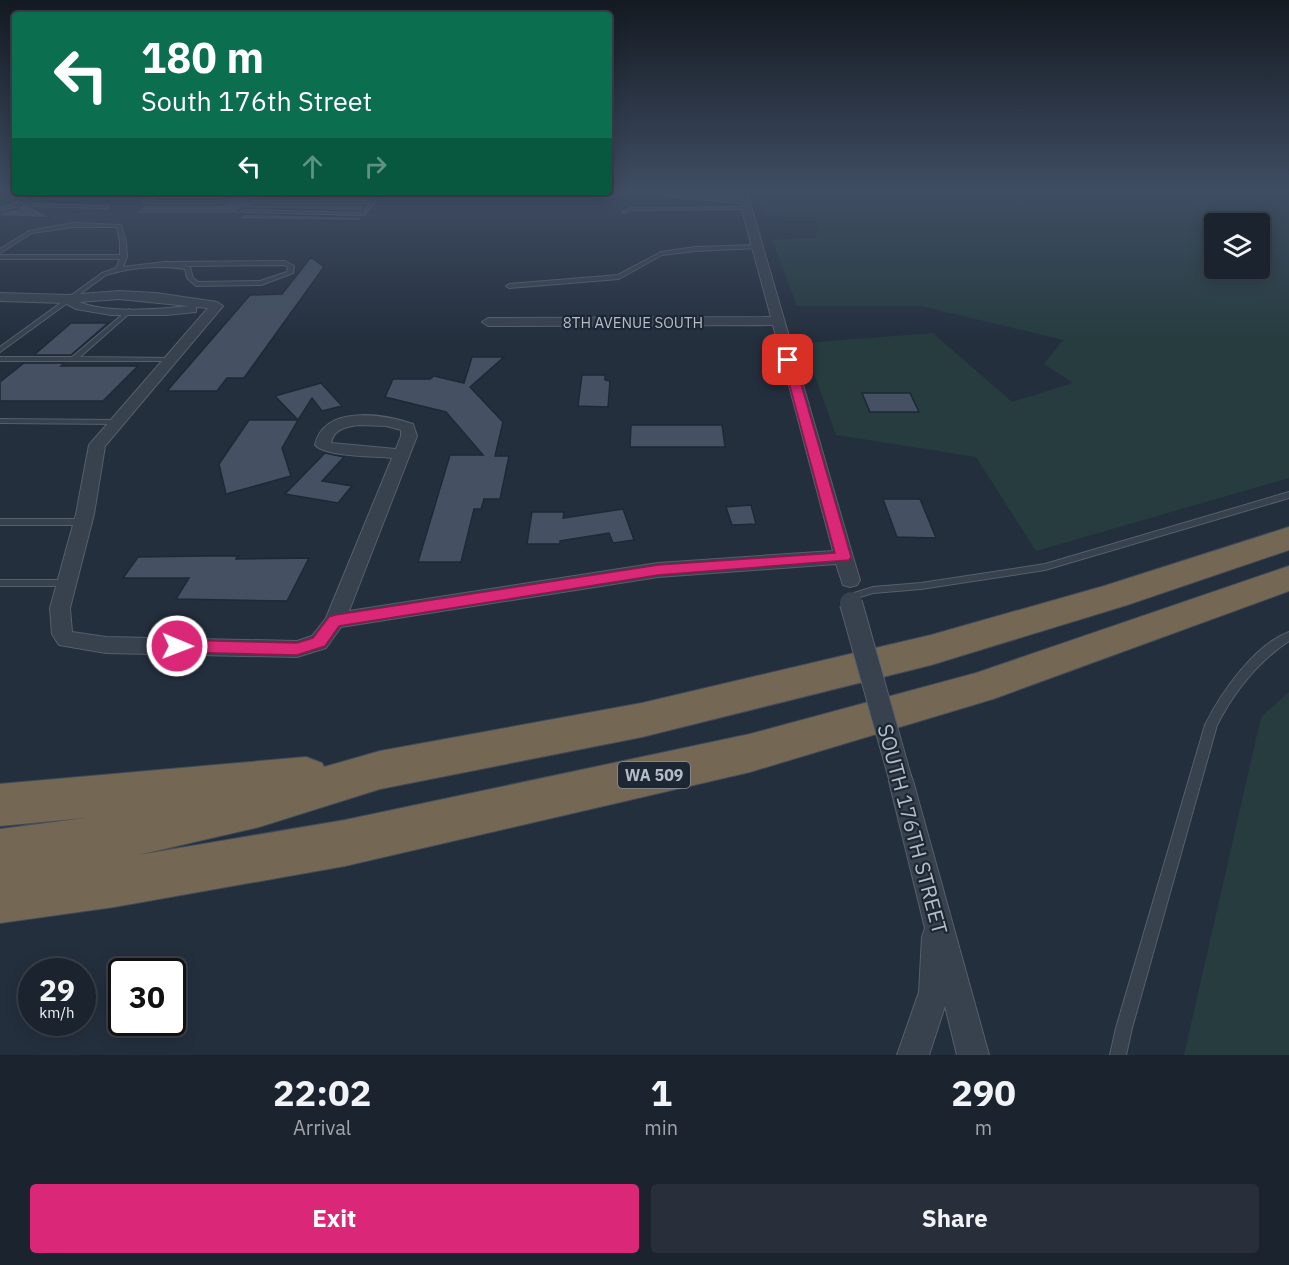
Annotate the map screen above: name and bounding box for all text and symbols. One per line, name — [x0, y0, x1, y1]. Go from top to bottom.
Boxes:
text: 180 m — [141, 30, 264, 85]
icon: left — [42, 36, 120, 114]
text: South 176th Street — [141, 83, 372, 118]
icon: left — [233, 150, 266, 183]
icon: ahead — [296, 150, 329, 183]
icon: right — [359, 150, 392, 183]
map controls — [1204, 213, 1270, 279]
button: layers — [1204, 213, 1270, 279]
street label: 8TH AVENUE SOUTH — [563, 313, 703, 332]
pin — [762, 334, 813, 385]
icon: arrive — [771, 343, 804, 376]
position arrow — [145, 614, 209, 678]
street label: SOUTH 176TH STREET — [871, 721, 955, 937]
road number: WA 509 — [618, 762, 690, 788]
speed limit sign: 30 — [108, 958, 186, 1036]
text: 29 — [39, 970, 75, 1009]
text: km/h — [39, 1003, 75, 1022]
text: 22:02 — [273, 1069, 371, 1116]
text: 1 — [650, 1069, 672, 1116]
text: 290 — [951, 1069, 1016, 1116]
text: Arrival — [293, 1114, 351, 1141]
text: min — [644, 1114, 678, 1141]
text: m — [975, 1114, 992, 1141]
button: Exit — [30, 1184, 639, 1253]
button: Share — [651, 1184, 1259, 1253]

